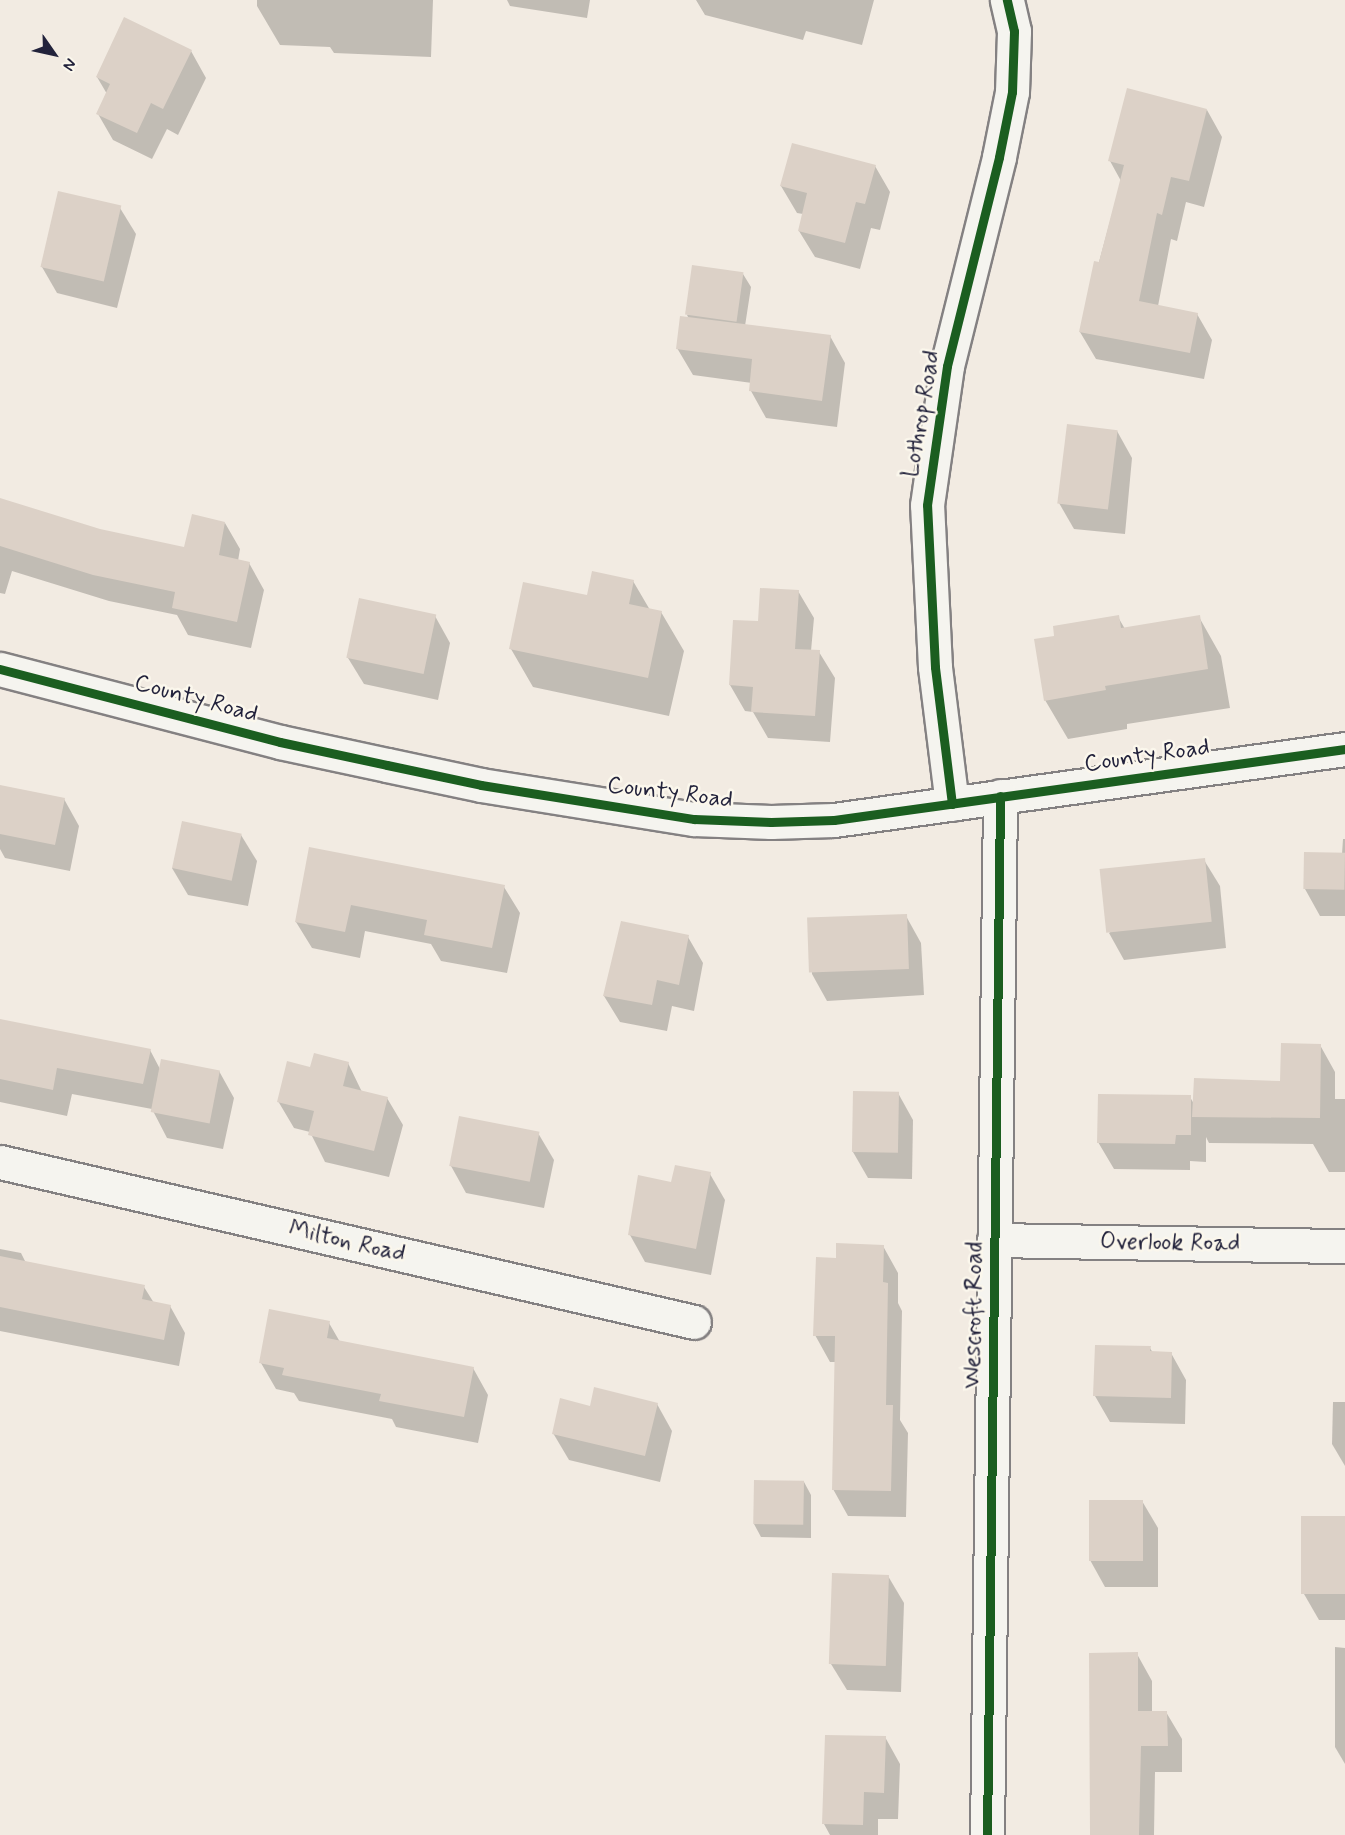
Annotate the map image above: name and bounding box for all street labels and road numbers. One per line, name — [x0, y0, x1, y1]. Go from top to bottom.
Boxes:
street label: Lothrop Road — [897, 348, 947, 480]
street label: County Road — [131, 669, 261, 729]
street label: County Road — [1082, 733, 1212, 779]
street label: County Road — [605, 771, 735, 815]
street label: Milton Road — [286, 1215, 408, 1269]
street label: Overlook Road — [1101, 1227, 1239, 1259]
street label: Wescroft Road — [958, 1242, 990, 1388]

